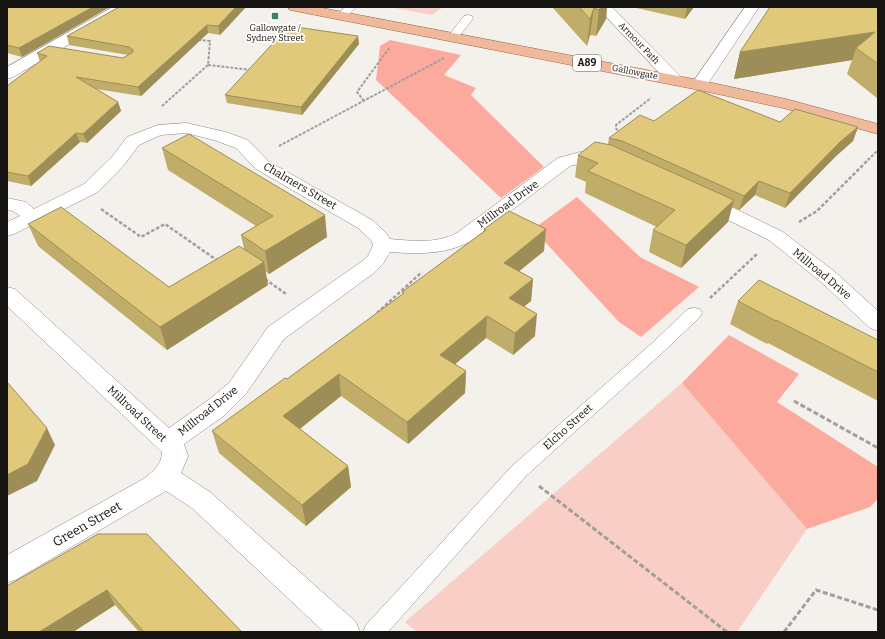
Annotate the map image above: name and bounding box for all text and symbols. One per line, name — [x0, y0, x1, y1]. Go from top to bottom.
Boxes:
marker: Gallowgate / Sydney Street — [270, 11, 280, 21]
street label: Armour Path — [617, 20, 662, 66]
place label: Gallowgate / Sydney Street — [246, 23, 304, 43]
road number: A89 — [573, 55, 601, 71]
street label: Gallowgate — [611, 63, 659, 81]
street label: Chalmers Street — [261, 160, 339, 212]
street label: Millroad Drive — [475, 178, 541, 230]
street label: Millroad Drive — [790, 246, 854, 302]
street label: Millroad Street — [105, 383, 169, 445]
street label: Millroad Drive — [176, 384, 240, 438]
street label: Elcho Street — [541, 401, 595, 453]
street label: Green Street — [50, 498, 124, 550]

